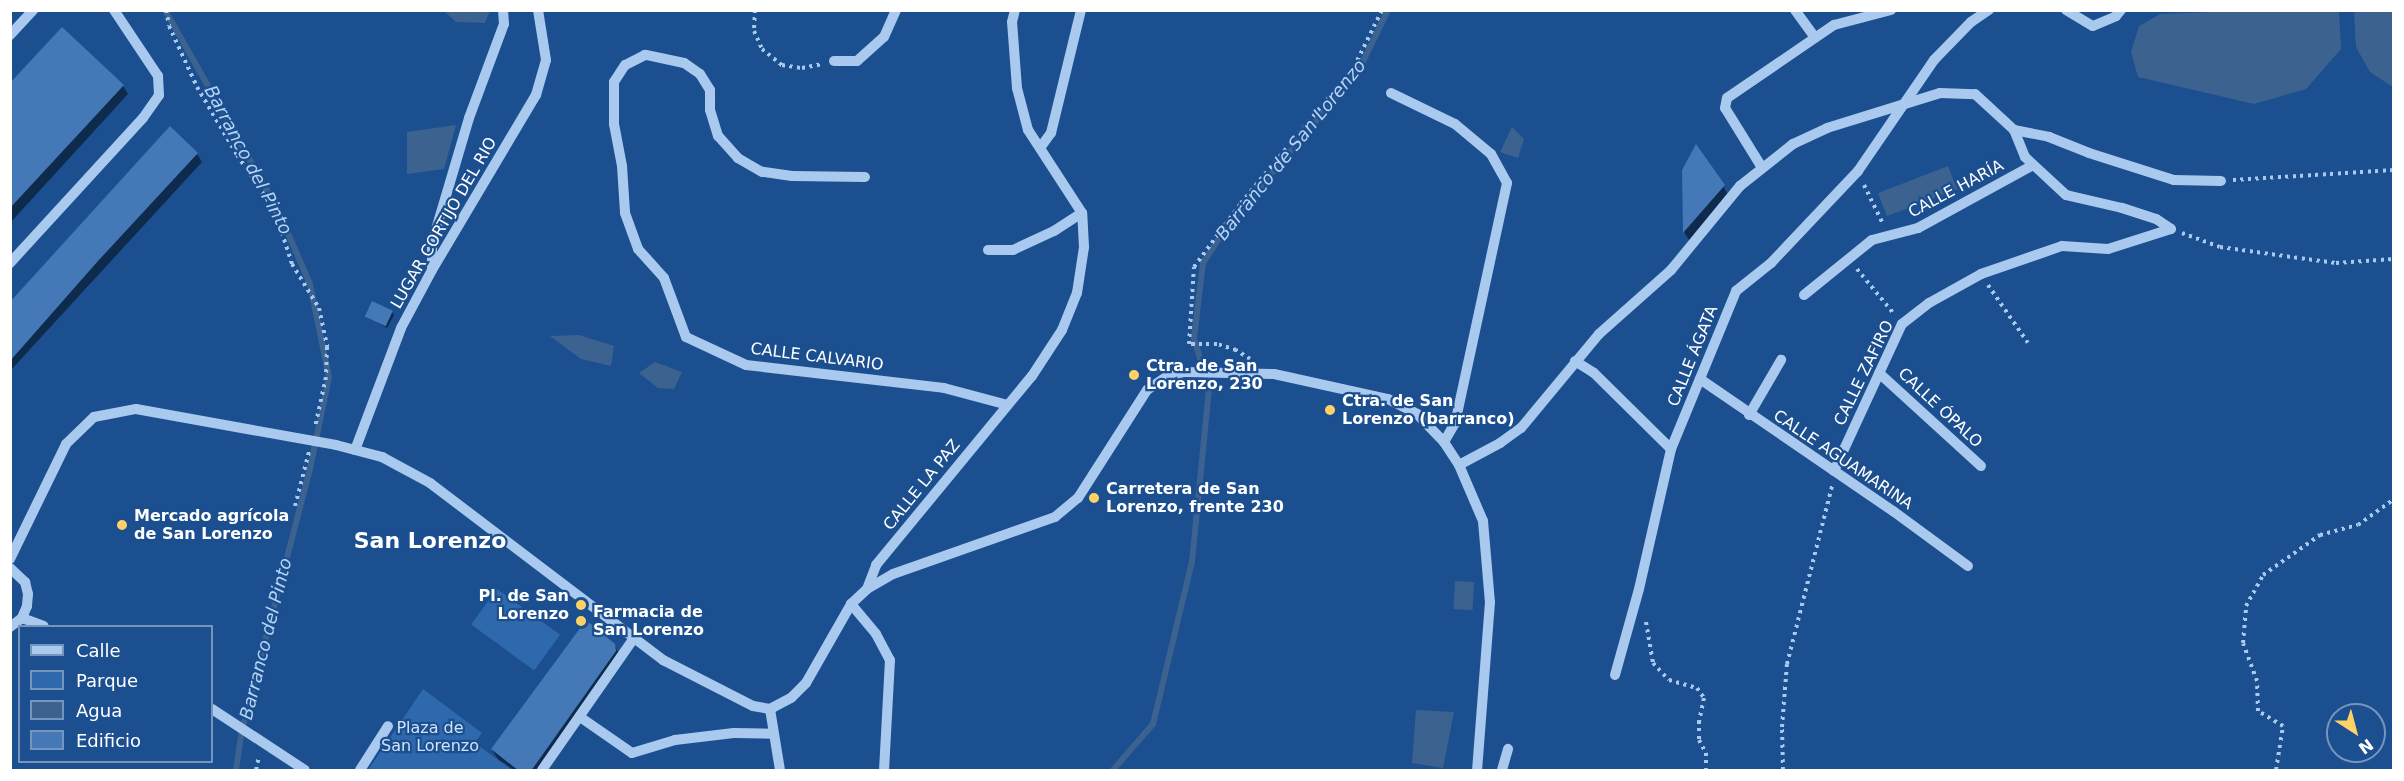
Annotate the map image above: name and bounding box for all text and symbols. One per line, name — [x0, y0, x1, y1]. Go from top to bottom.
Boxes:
water label: Barranco de San Lorenzo — [1211, 55, 1371, 245]
water label: Barranco del Pinto — [200, 82, 296, 238]
street label: LUGAR CORTIJO DEL RIO — [387, 134, 501, 312]
street label: CALLE HARÍA — [1905, 156, 2007, 222]
street label: CALLE ÁGATA — [1664, 303, 1722, 409]
street label: CALLE ZAFIRO — [1830, 317, 1898, 429]
street label: CALLE CALVARIO — [749, 339, 885, 375]
place label: Ctra. de San Lorenzo, 230 — [1146, 356, 1263, 394]
street label: CALLE ÓPALO — [1894, 364, 1986, 452]
marker: Ctra. de San Lorenzo, 230 — [1127, 368, 1141, 382]
place label: Ctra. de San Lorenzo (barranco) — [1342, 391, 1515, 429]
marker: Ctra. de San Lorenzo (barranco) — [1323, 403, 1337, 417]
street label: CALLE AGUAMARINA — [1770, 406, 1916, 514]
street label: CALLE LA PAZ — [880, 436, 964, 534]
place label: Carretera de San Lorenzo, frente 230 — [1106, 479, 1284, 517]
marker: Carretera de San Lorenzo, frente 230 — [1087, 491, 1101, 505]
place label: Mercado agrícola de San Lorenzo — [134, 506, 289, 544]
marker: Mercado agrícola de San Lorenzo — [115, 518, 129, 532]
district label: San Lorenzo — [354, 528, 506, 554]
water label: Barranco del Pinto — [235, 556, 297, 722]
place label: Pl. de San Lorenzo — [479, 586, 569, 624]
marker: Pl. de San Lorenzo — [574, 598, 588, 612]
place label: Farmacia de San Lorenzo — [593, 602, 704, 640]
marker: Farmacia de San Lorenzo — [574, 614, 588, 628]
legend — [18, 625, 213, 763]
text: Calle — [76, 640, 121, 661]
text: Parque — [76, 670, 138, 691]
text: Agua — [76, 700, 122, 721]
north arrow — [2326, 703, 2386, 763]
park label: Plaza de San Lorenzo — [381, 718, 479, 756]
text: Edificio — [76, 730, 141, 751]
text: N — [2355, 735, 2377, 758]

